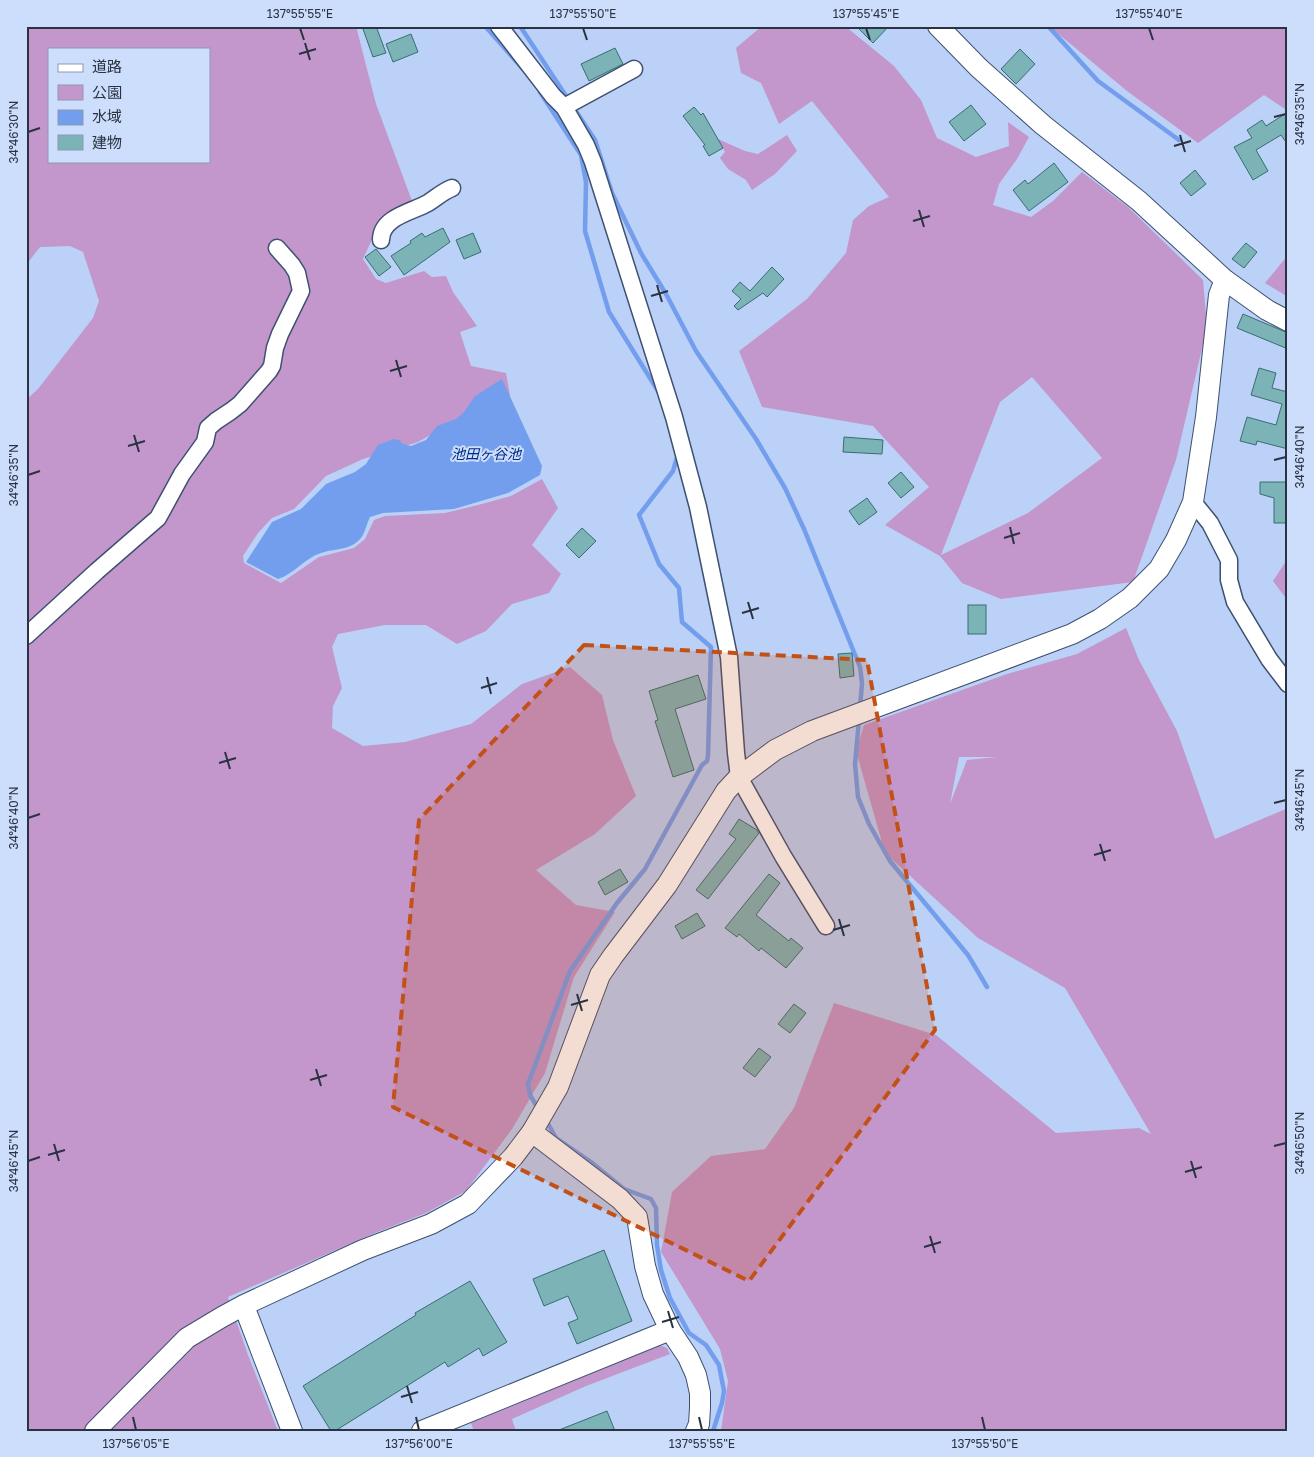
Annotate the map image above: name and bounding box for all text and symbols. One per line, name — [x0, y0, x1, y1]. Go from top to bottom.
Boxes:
text: 137°55'55"E — [267, 6, 333, 21]
text: 137°55'50"E — [550, 6, 616, 21]
text: 137°55'45"E — [833, 6, 899, 21]
text: 137°55'40"E — [1115, 6, 1183, 21]
legend — [48, 48, 210, 162]
text: 道路 — [92, 57, 122, 75]
text: 公園 — [92, 83, 122, 101]
text: 34°46'35"N — [1292, 83, 1307, 145]
text: 34°46'30"N — [6, 101, 21, 163]
text: 水域 — [92, 107, 122, 125]
text: 建物 — [92, 133, 122, 151]
text: 34°46'40"N — [1292, 425, 1307, 489]
text: 34°46'35"N — [6, 444, 21, 506]
water label: 池田ヶ谷池 — [451, 445, 523, 462]
text: 34°46'45"N — [1292, 769, 1307, 831]
text: 34°46'40"N — [6, 786, 21, 850]
text: 34°46'50"N — [1292, 1112, 1307, 1174]
text: 34°46'45"N — [6, 1130, 21, 1192]
text: 137°56'05"E — [102, 1436, 170, 1451]
text: 137°56'00"E — [385, 1436, 453, 1451]
text: 137°55'55"E — [669, 1436, 735, 1451]
text: 137°55'50"E — [952, 1436, 1018, 1451]

